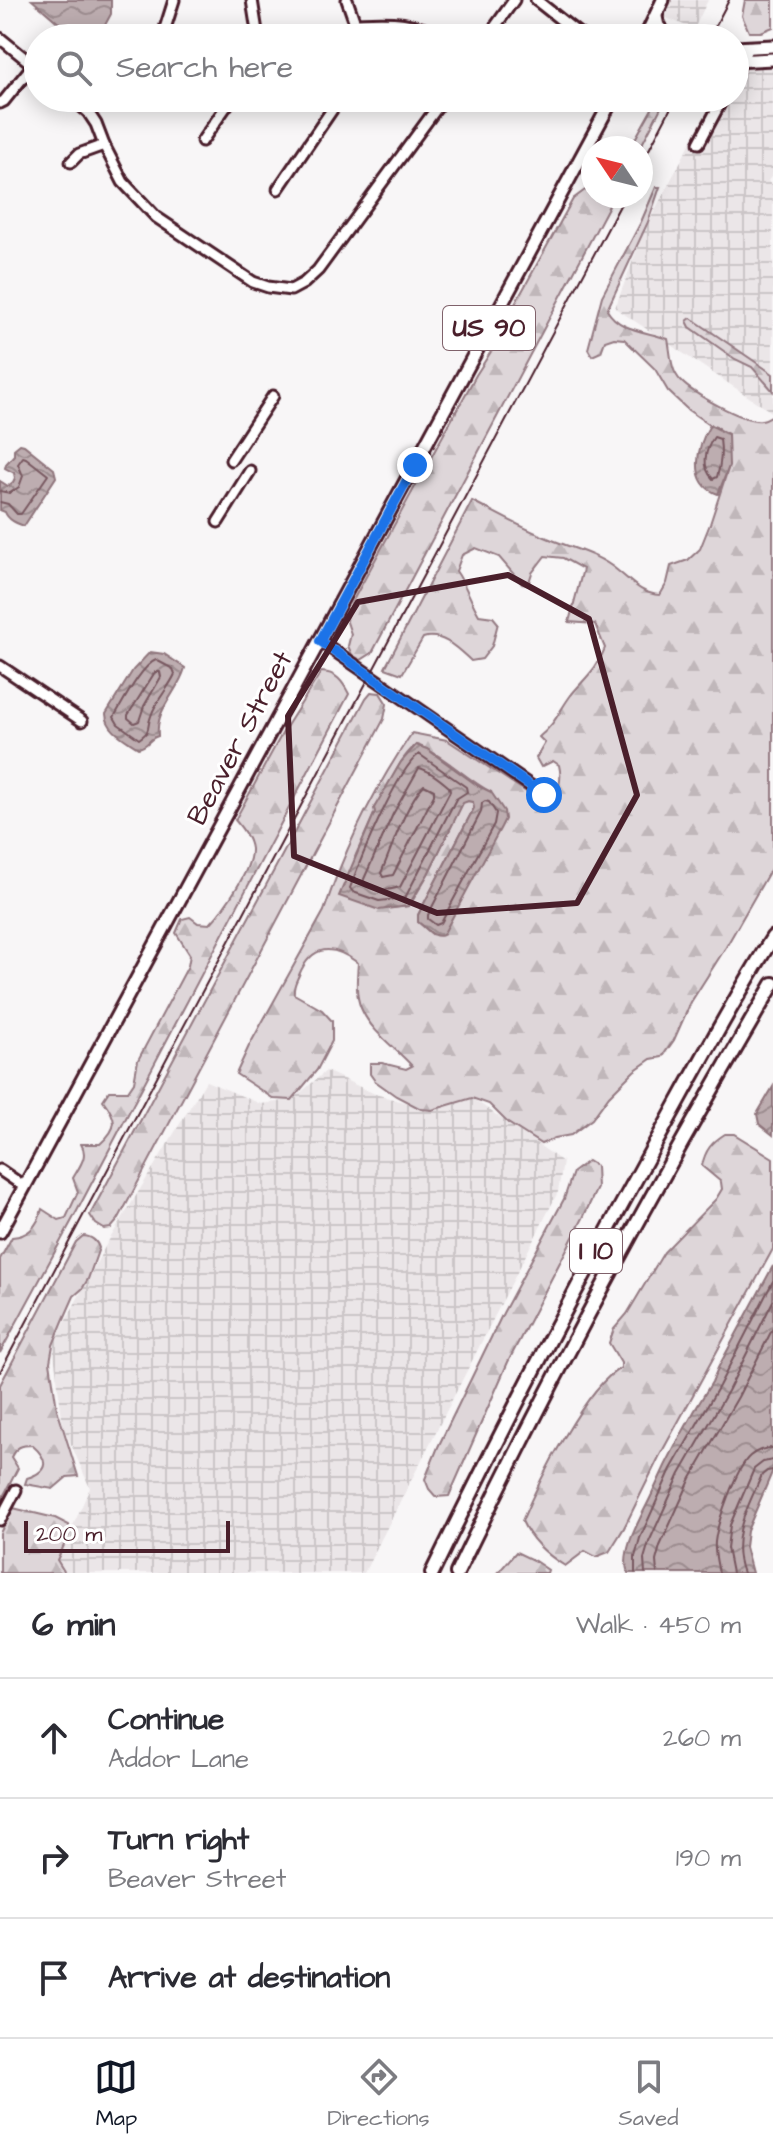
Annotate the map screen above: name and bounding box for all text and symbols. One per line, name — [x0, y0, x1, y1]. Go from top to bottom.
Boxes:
search box — [24, 24, 749, 112]
icon: search — [52, 46, 96, 90]
text: Search here — [116, 47, 293, 89]
north arrow — [581, 136, 653, 208]
road number: US 90 — [443, 306, 535, 350]
route end — [397, 447, 433, 483]
street label: Beaver Street — [178, 643, 303, 832]
route start — [526, 777, 562, 813]
road number: I 10 — [570, 1229, 622, 1273]
scale bar — [24, 1517, 230, 1553]
text: 200 m — [36, 1519, 102, 1550]
text: 6 min — [32, 1601, 116, 1649]
text: Walk · 450 m — [576, 1607, 741, 1643]
text: Continue — [108, 1699, 224, 1741]
icon: ahead — [32, 1716, 76, 1760]
text: 260 m — [663, 1720, 741, 1756]
text: Addor Lane — [108, 1741, 249, 1777]
text: Turn right — [108, 1819, 249, 1861]
icon: right — [32, 1836, 76, 1880]
text: 190 m — [676, 1840, 741, 1876]
text: Beaver Street — [108, 1861, 286, 1897]
icon: arrive — [32, 1956, 76, 2000]
text: Arrive at destination — [108, 1957, 390, 1999]
tab: Map — [94, 2055, 138, 2134]
tab: Directions — [327, 2055, 430, 2134]
tab: Saved — [619, 2055, 679, 2134]

